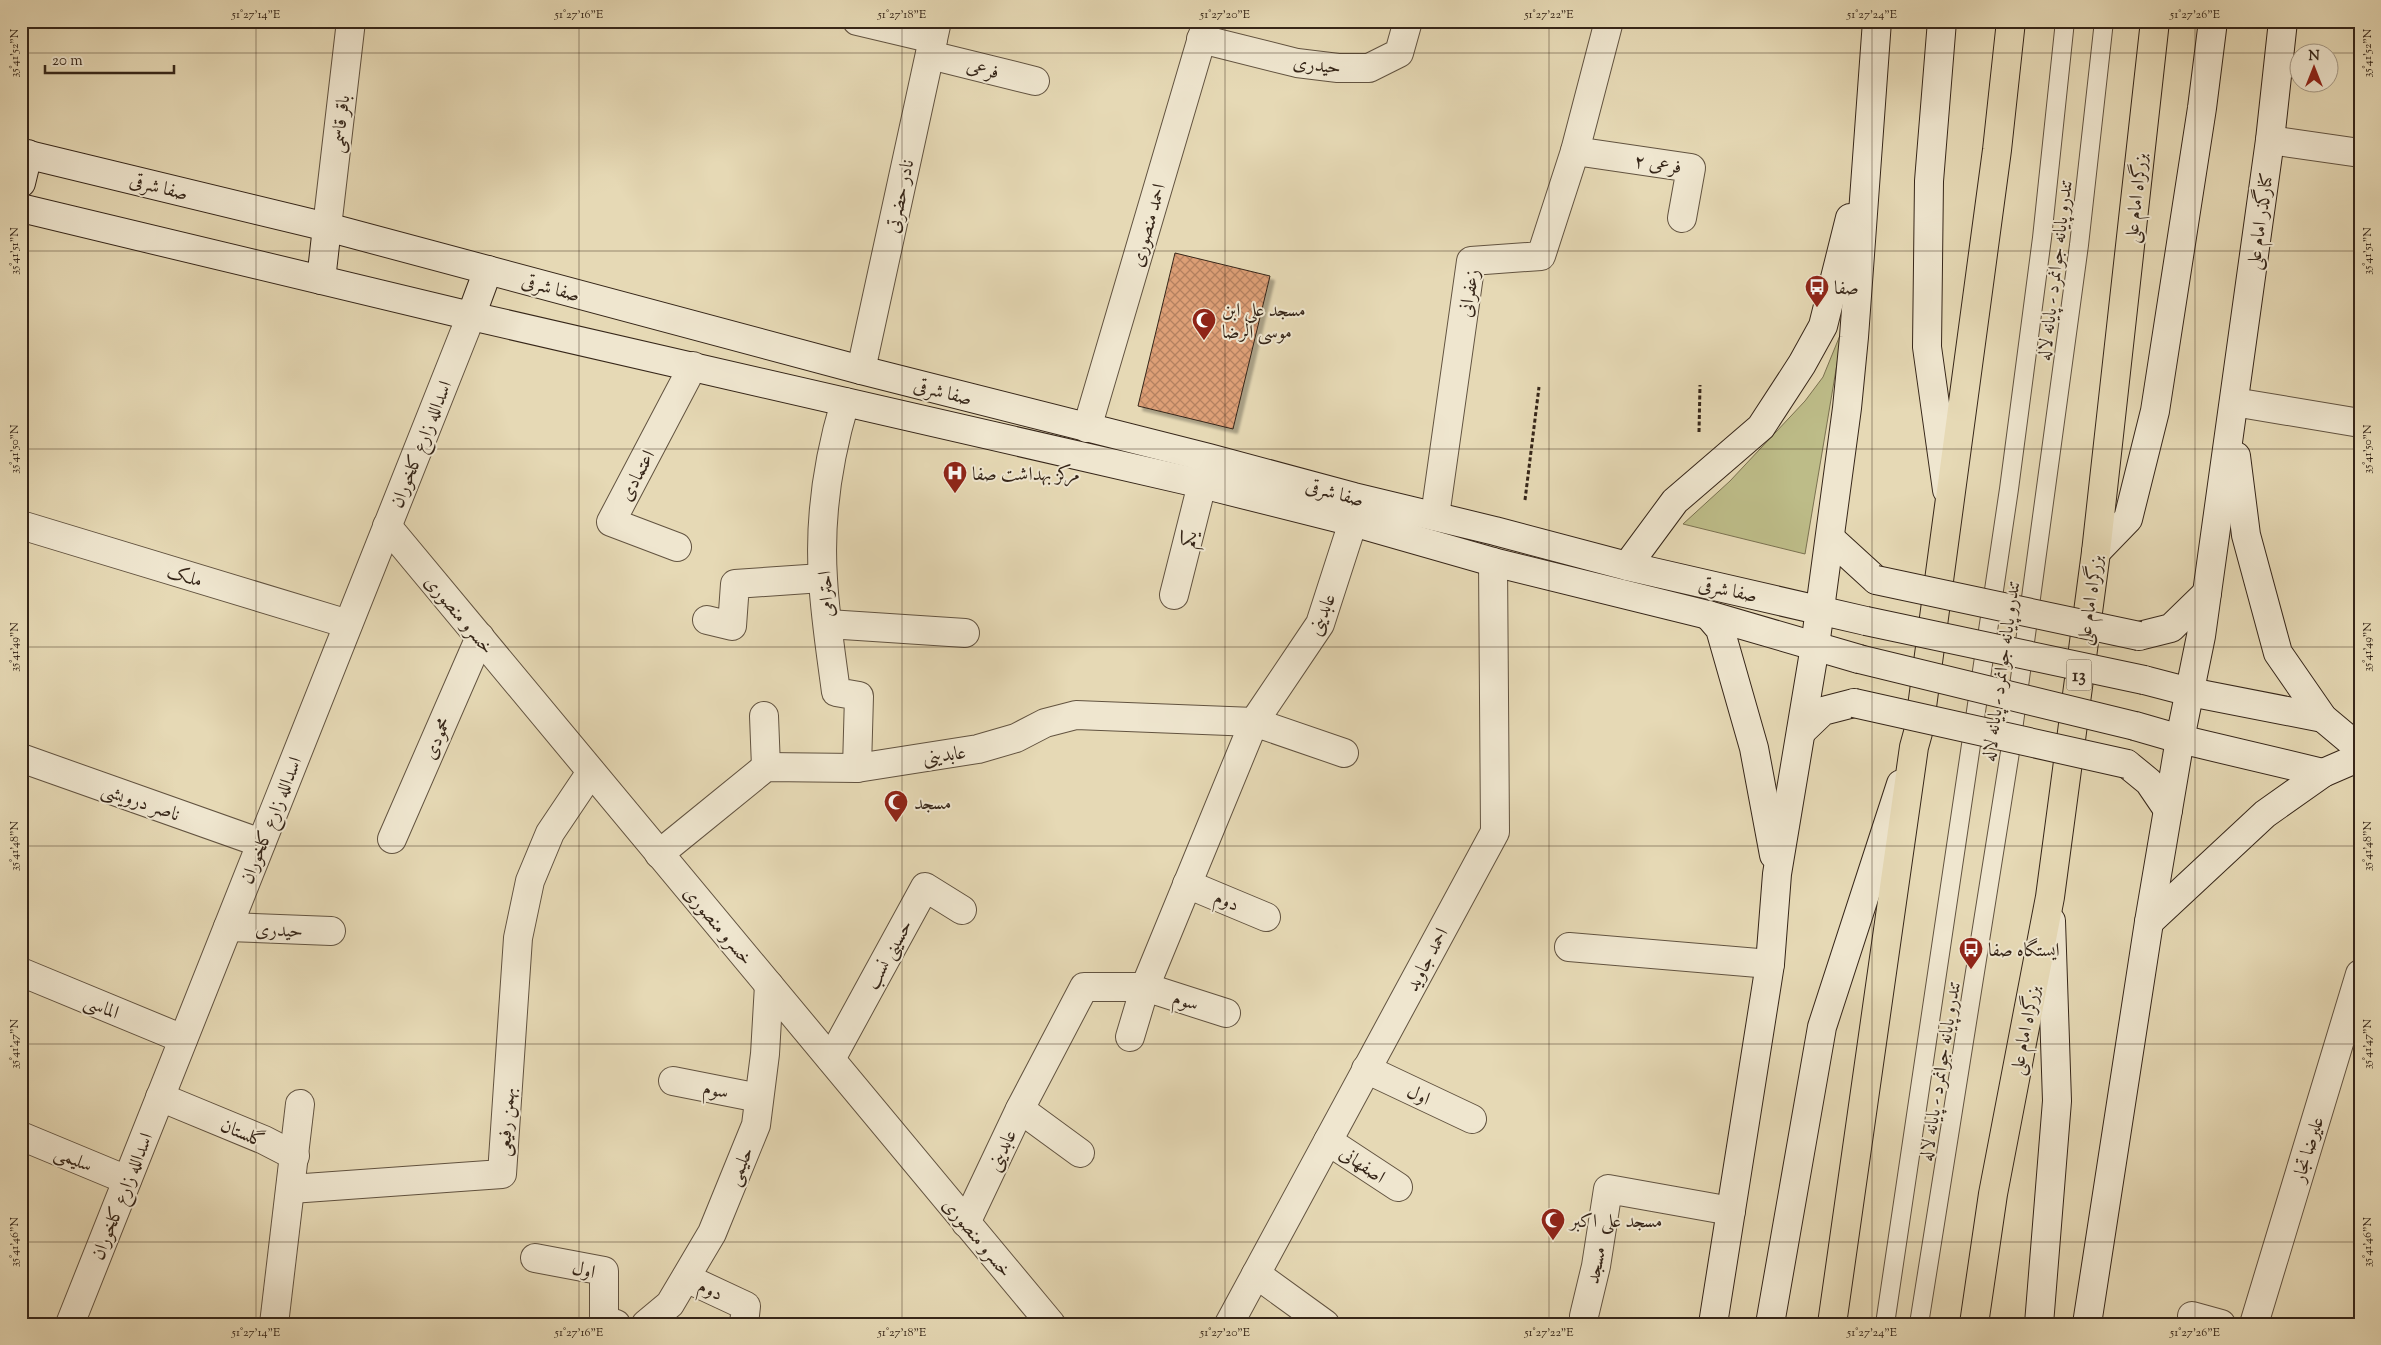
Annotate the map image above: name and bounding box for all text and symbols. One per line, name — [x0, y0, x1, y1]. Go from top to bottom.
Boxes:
text: 51°27'14"E — [231, 6, 281, 24]
text: 51°27'16"E — [554, 6, 604, 24]
text: 51°27'18"E — [877, 6, 927, 24]
text: 51°27'20"E — [1199, 6, 1251, 24]
text: 51°27'22"E — [1523, 6, 1574, 24]
text: 51°27'24"E — [1846, 6, 1898, 24]
text: 51°27'26"E — [2169, 6, 2221, 24]
text: 35°41'52"N — [6, 28, 24, 77]
text: 35°41'52"N — [2359, 28, 2377, 77]
scale bar — [45, 42, 174, 74]
north arrow — [2288, 42, 2338, 92]
text: N — [2308, 47, 2320, 67]
street label: حیدری — [1291, 50, 1342, 83]
text: 20 m — [52, 51, 83, 72]
street label: فرعی — [963, 53, 1001, 87]
street label: باقر قاسمی — [325, 94, 358, 155]
street label: فرعی ۲ — [1632, 149, 1683, 182]
street label: بزرگراه امام علی — [2118, 151, 2157, 245]
street label: نادر حضرتی — [880, 157, 922, 236]
street label: صفا شرقی — [126, 168, 190, 209]
street label: کنارگذر امام علی — [2239, 171, 2283, 272]
street label: تندرو پایانه جوانمرد - پایانه لاله — [2032, 178, 2081, 363]
street label: احمد منصوری — [1125, 181, 1174, 270]
text: 35°41'51"N — [6, 227, 24, 275]
text: 35°41'51"N — [2359, 227, 2377, 275]
street label: زعفرانی — [1453, 267, 1488, 320]
street label: صفا شرقی — [518, 269, 583, 310]
bus stop icon: صفا — [1804, 274, 1830, 308]
place label: صفا — [1834, 276, 1859, 303]
place label: مسجد علی ابن موسی الرضا — [1222, 298, 1306, 347]
mosque icon: مسجد علی ابن موسی الرضا — [1191, 307, 1217, 341]
street label: صفا شرقی — [910, 373, 974, 414]
street label: اسدالله زارع کلخوران — [385, 377, 460, 513]
text: 35°41'50"N — [6, 424, 24, 474]
text: 35°41'50"N — [2359, 424, 2377, 474]
street label: اعتمادی — [614, 446, 663, 506]
hospital icon: مرکز بهداشت صفا — [942, 460, 968, 494]
place label: مرکز بهداشت صفا — [972, 462, 1080, 489]
street label: صفا شرقی — [1302, 474, 1367, 515]
street label: یکم — [1175, 527, 1208, 551]
street label: بزرگراه امام علی — [2071, 553, 2112, 647]
street label: ملک — [163, 559, 206, 596]
street label: خسرو منصوری — [417, 570, 499, 661]
street label: احترامی — [812, 570, 843, 618]
street label: صفا شرقی — [1696, 572, 1759, 611]
street label: تندرو پایانه جوانمرد - پایانه لاله — [1976, 579, 2029, 764]
street label: عابدینی — [1302, 590, 1344, 640]
text: 35°41'49"N — [6, 622, 24, 672]
text: 35°41'49"N — [2359, 622, 2377, 672]
road number: 13 — [2066, 660, 2092, 690]
street label: محمودی — [417, 713, 459, 764]
street label: عابدینی — [921, 740, 968, 773]
street label: اسدالله زارع کلخوران — [235, 753, 310, 889]
street label: ناصر درویشی — [97, 777, 183, 829]
mosque icon: مسجد — [883, 789, 909, 823]
place label: مسجد — [914, 791, 951, 818]
text: 35°41'48"N — [6, 821, 24, 871]
text: 35°41'48"N — [2359, 821, 2377, 871]
street label: خسرو منصوری — [676, 881, 758, 972]
street label: دوم — [1209, 885, 1243, 920]
street label: حسینی نسب — [860, 915, 920, 995]
street label: حیدری — [254, 917, 303, 946]
street label: احمد جاوید — [1400, 924, 1456, 997]
bus stop icon: ایستگاه صفا — [1958, 936, 1984, 970]
place label: ایستگاه صفا — [1988, 937, 2060, 965]
street label: تندرو پایانه جوانمرد - پایانه لاله — [1914, 979, 1969, 1164]
street label: بزرگراه امام علی — [2004, 983, 2049, 1078]
street label: سوم — [1169, 986, 1202, 1020]
street label: الماسی — [79, 989, 123, 1028]
text: 35°41'47"N — [6, 1019, 24, 1069]
text: 35°41'47"N — [2359, 1019, 2377, 1069]
street label: سوم — [700, 1076, 731, 1108]
street label: اول — [1402, 1079, 1434, 1113]
street label: بهمن رفیعی — [492, 1087, 523, 1158]
street label: گلستان — [216, 1113, 268, 1156]
street label: علیرضا تجار — [2286, 1114, 2332, 1188]
street label: عابدینی — [982, 1126, 1025, 1176]
street label: اسدالله زارع کلخوران — [86, 1129, 161, 1265]
street label: سلیمی — [50, 1140, 96, 1180]
street label: اصفهانی — [1333, 1141, 1390, 1191]
street label: حلیمی — [721, 1143, 761, 1190]
street label: خسرو منصوری — [935, 1193, 1017, 1284]
mosque icon: مسجد علی اکبر — [1540, 1207, 1566, 1241]
place label: مسجد علی اکبر — [1568, 1209, 1662, 1236]
text: 35°41'46"N — [6, 1217, 24, 1267]
text: 35°41'46"N — [2359, 1217, 2377, 1267]
street label: مسجد — [1581, 1245, 1614, 1286]
street label: اول — [569, 1256, 598, 1287]
street label: دوم — [693, 1274, 727, 1310]
text: 51°27'14"E — [231, 1324, 281, 1342]
text: 51°27'16"E — [554, 1324, 604, 1342]
text: 51°27'18"E — [877, 1324, 927, 1342]
text: 51°27'20"E — [1199, 1324, 1251, 1342]
text: 51°27'22"E — [1523, 1324, 1574, 1342]
text: 51°27'24"E — [1846, 1324, 1898, 1342]
text: 51°27'26"E — [2169, 1324, 2221, 1342]

